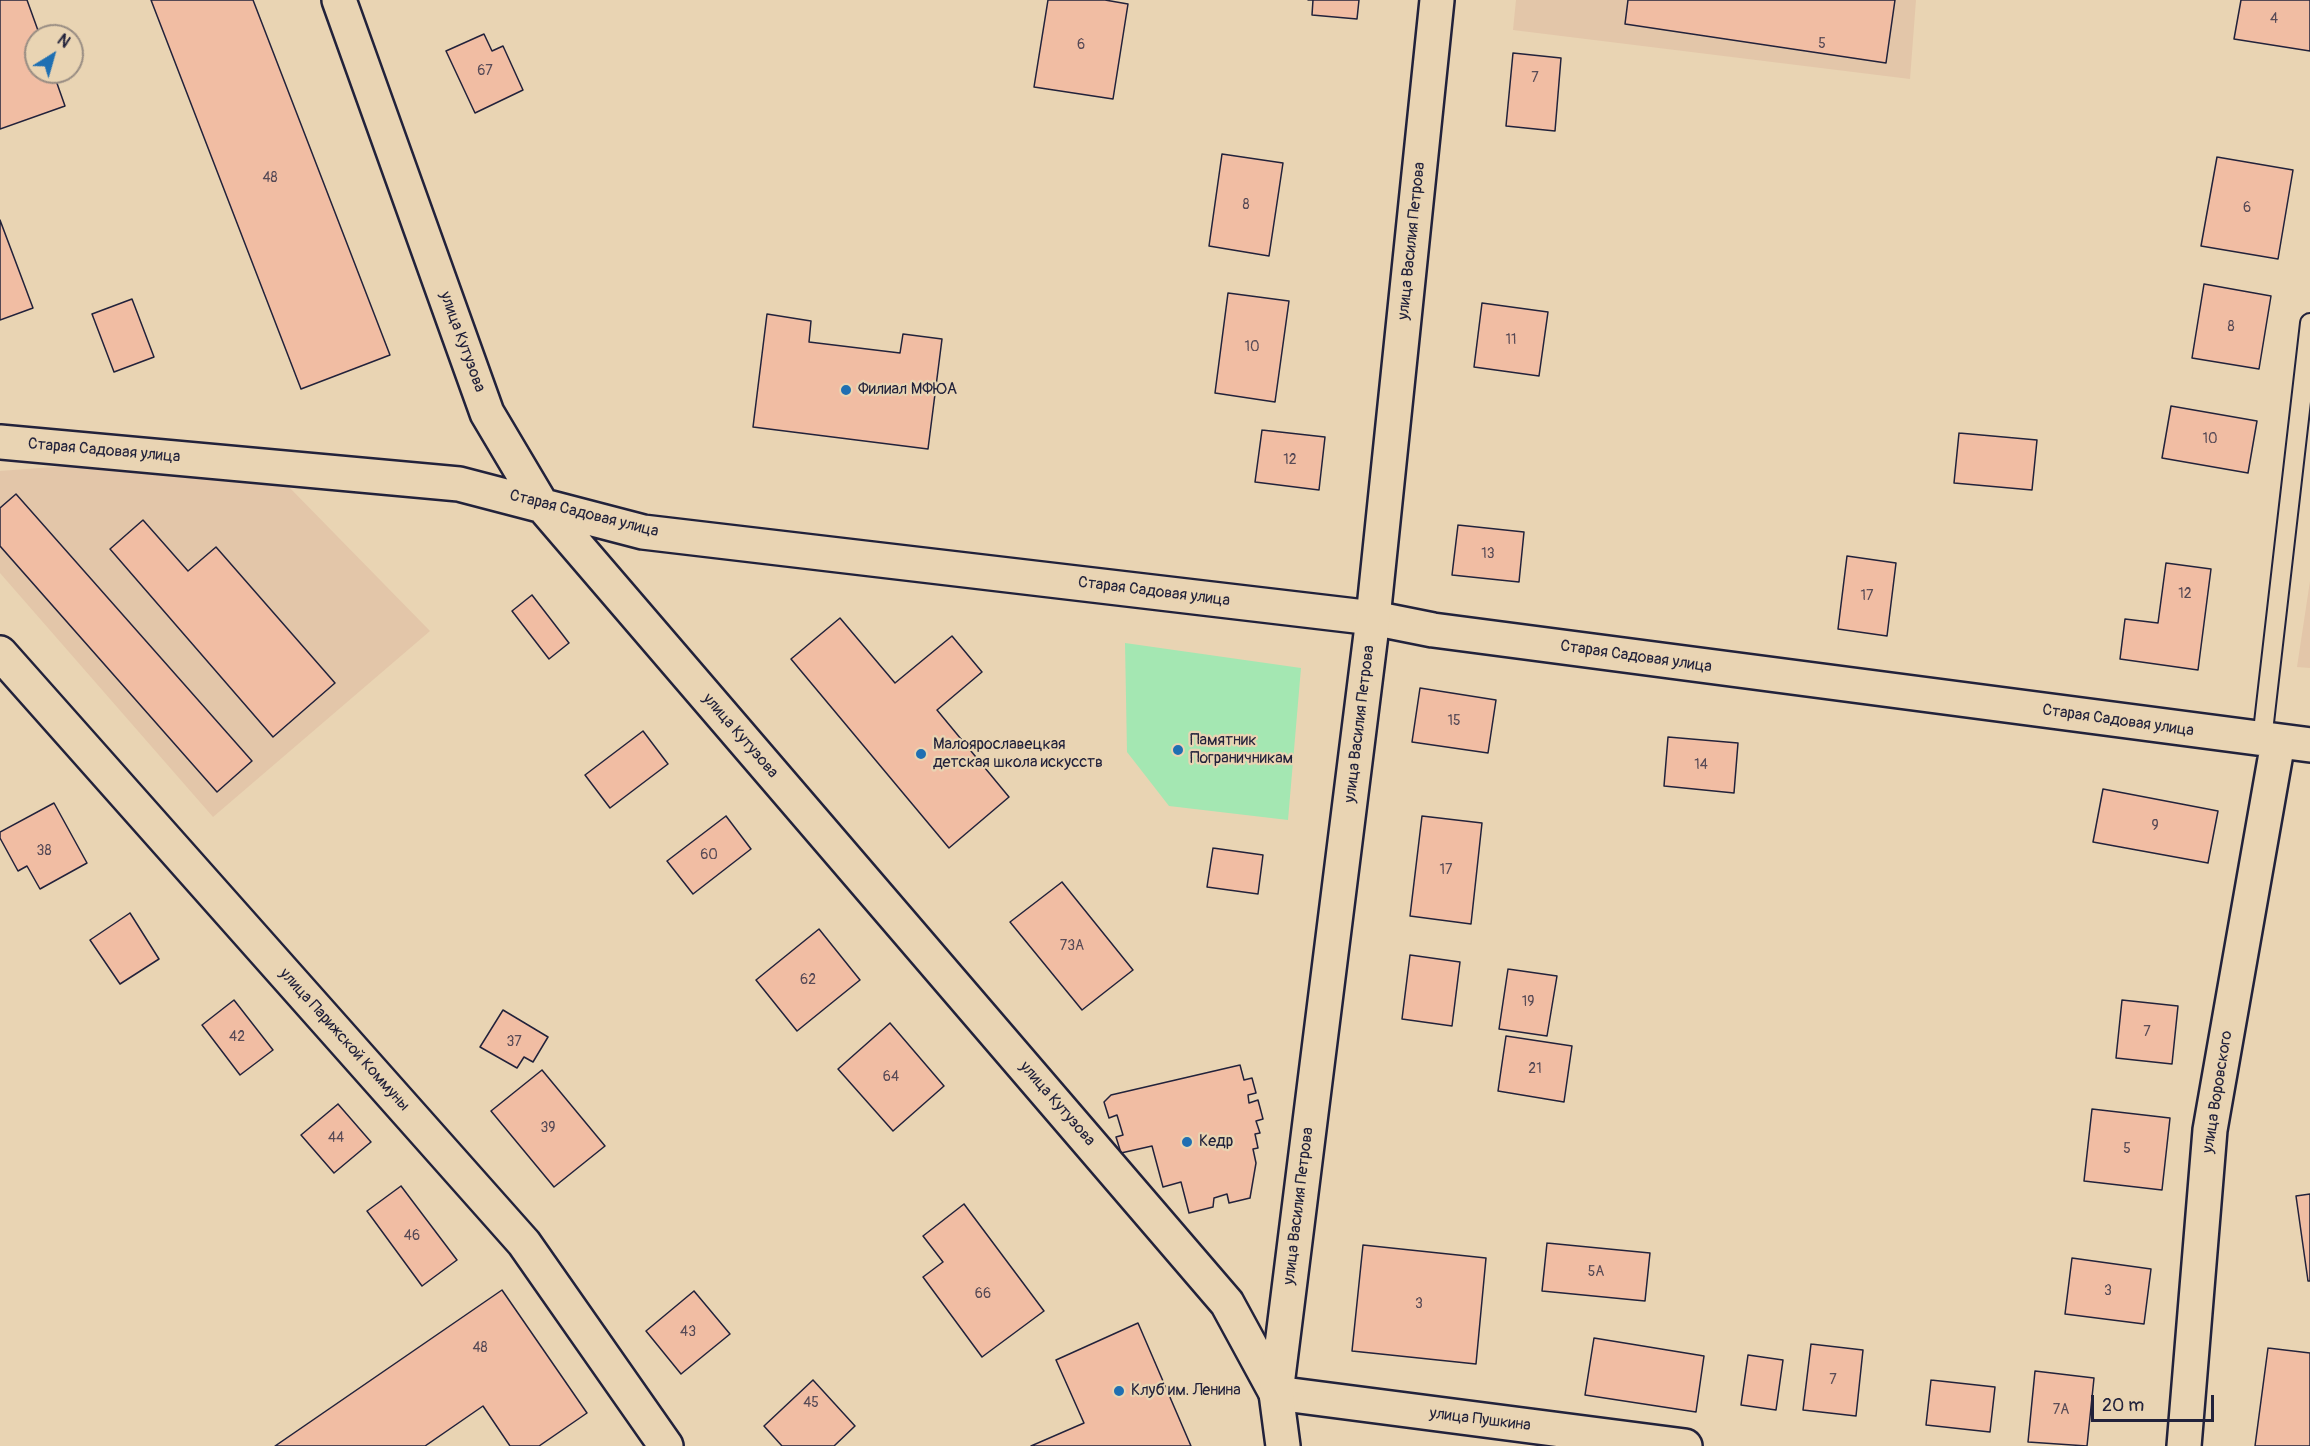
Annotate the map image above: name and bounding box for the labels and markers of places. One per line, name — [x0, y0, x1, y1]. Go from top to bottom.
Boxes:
place label: Филиал МФЮА — [858, 380, 957, 400]
marker: Филиал МФЮА — [839, 383, 853, 397]
place label: Памятник Пограничникам — [1190, 731, 1293, 769]
place label: Малоярославецкая детская школа искусств — [933, 735, 1103, 773]
marker: Памятник Пограничникам — [1171, 743, 1185, 757]
marker: Малоярославецкая детская школа искусств — [914, 747, 928, 761]
place label: Кедр — [1199, 1132, 1233, 1152]
marker: Кедр — [1180, 1135, 1194, 1149]
place label: Клуб им. Ленина — [1131, 1381, 1241, 1401]
marker: Клуб им. Ленина — [1112, 1384, 1126, 1398]

